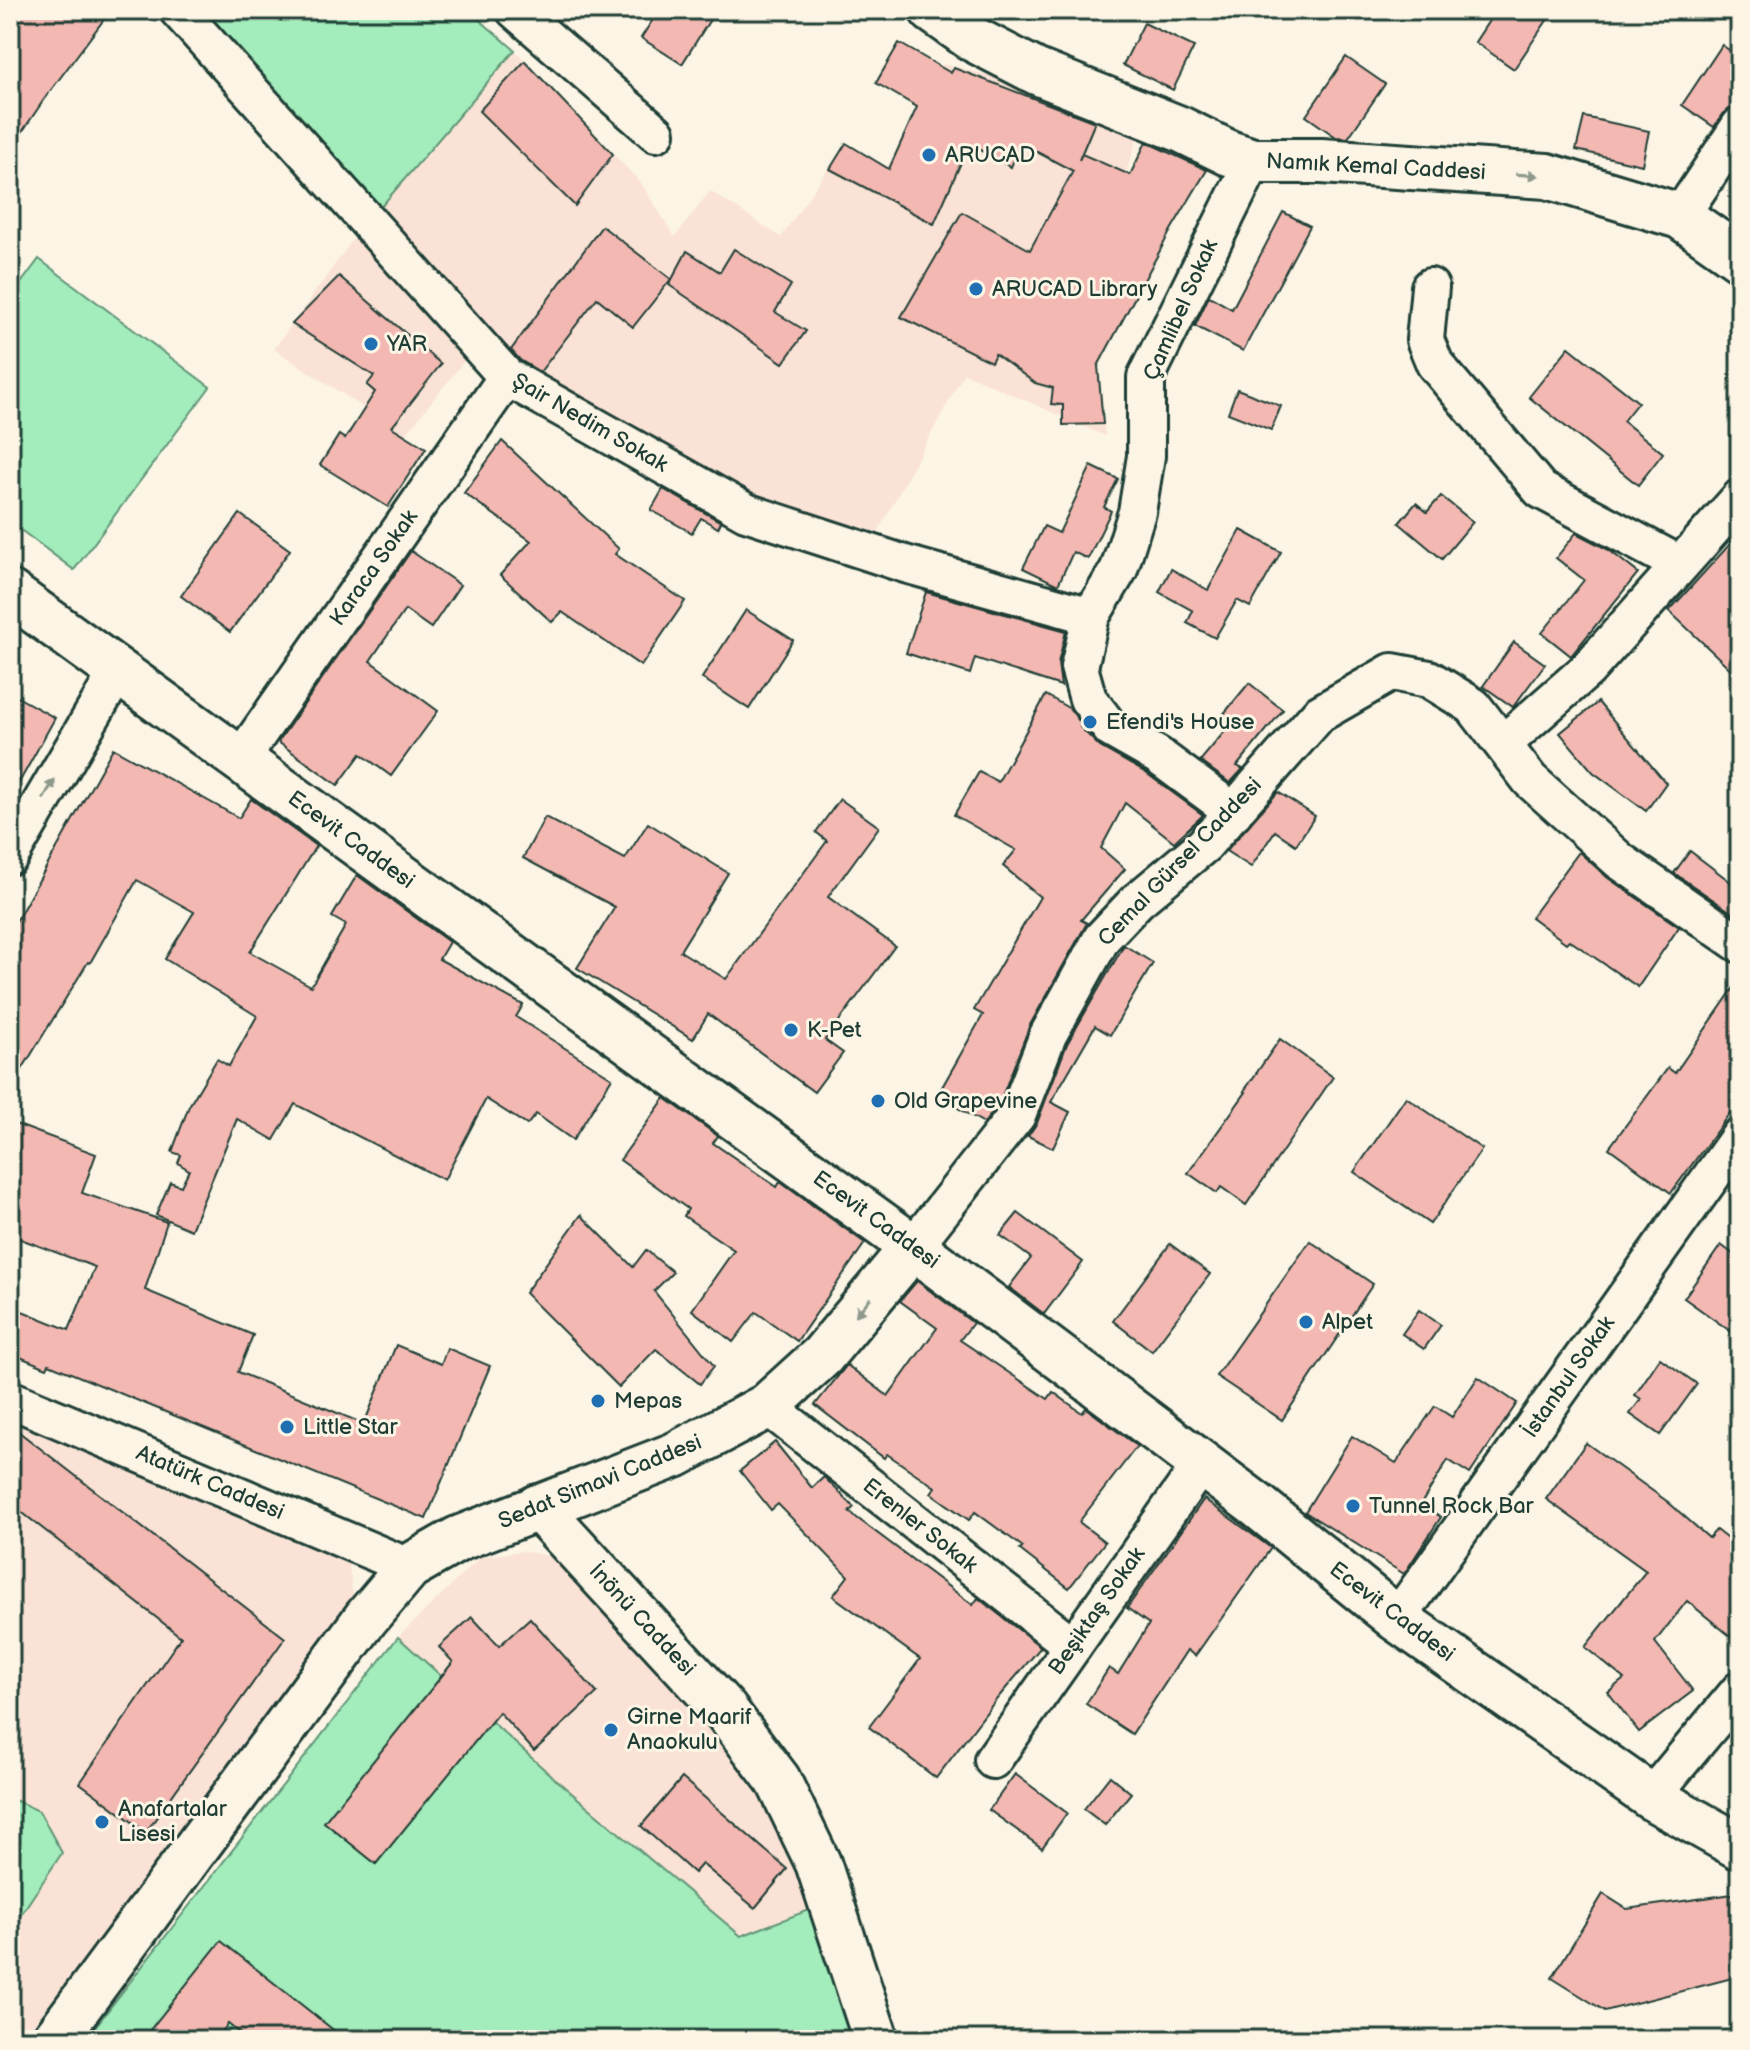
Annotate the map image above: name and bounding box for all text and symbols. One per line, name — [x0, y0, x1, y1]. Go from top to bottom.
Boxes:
place label: ARUCAD — [945, 142, 1035, 169]
marker: ARUCAD — [920, 146, 938, 164]
street label: Namık Kemal Caddesi — [1265, 148, 1487, 186]
one-way arrow — [1515, 169, 1540, 182]
street label: Çamlibel Sokak — [1138, 235, 1224, 385]
place label: ARUCAD Library — [992, 276, 1157, 303]
marker: ARUCAD Library — [967, 280, 985, 298]
place label: YAR — [386, 331, 427, 358]
marker: YAR — [362, 335, 380, 353]
street label: Şair Nedim Sokak — [507, 367, 673, 479]
street label: Karaca Sokak — [324, 505, 424, 631]
place label: Efendi's House — [1106, 709, 1255, 736]
marker: Efendi's House — [1081, 713, 1099, 731]
street label: Cemal Gürsel Caddesi — [1092, 772, 1268, 952]
one-way arrow — [42, 778, 56, 800]
street label: Ecevit Caddesi — [282, 785, 420, 895]
place label: K-Pet — [807, 1017, 862, 1044]
marker: K-Pet — [782, 1021, 800, 1039]
place label: Old Grapevine — [894, 1088, 1037, 1115]
marker: Old Grapevine — [869, 1092, 887, 1110]
street label: Ecevit Caddesi — [807, 1165, 945, 1275]
one-way arrow — [855, 1296, 872, 1317]
place label: Alpet — [1322, 1309, 1373, 1336]
street label: İstanbul Sokak — [1517, 1311, 1621, 1443]
marker: Alpet — [1297, 1313, 1315, 1331]
place label: Mepas — [614, 1388, 682, 1415]
marker: Mepas — [589, 1392, 607, 1410]
place label: Little Star — [303, 1414, 398, 1441]
marker: Little Star — [278, 1418, 296, 1436]
street label: Sedat Simavi Caddesi — [494, 1429, 706, 1535]
street label: Atatürk Caddesi — [132, 1440, 288, 1526]
street label: Erenler Sokak — [857, 1473, 983, 1579]
place label: Tunnel Rock Bar — [1369, 1493, 1535, 1520]
marker: Tunnel Rock Bar — [1344, 1497, 1362, 1515]
street label: Beşiktaş Sokak — [1043, 1542, 1151, 1680]
street label: Ecevit Caddesi — [1324, 1556, 1460, 1668]
street label: İnönü Caddesi — [583, 1558, 701, 1682]
place label: Girne Maarif Anaokulu — [627, 1704, 752, 1756]
marker: Girne Maarif Anaokulu — [602, 1721, 620, 1739]
place label: Anafartalar Lisesi — [118, 1796, 228, 1848]
marker: Anafartalar Lisesi — [93, 1813, 111, 1831]

